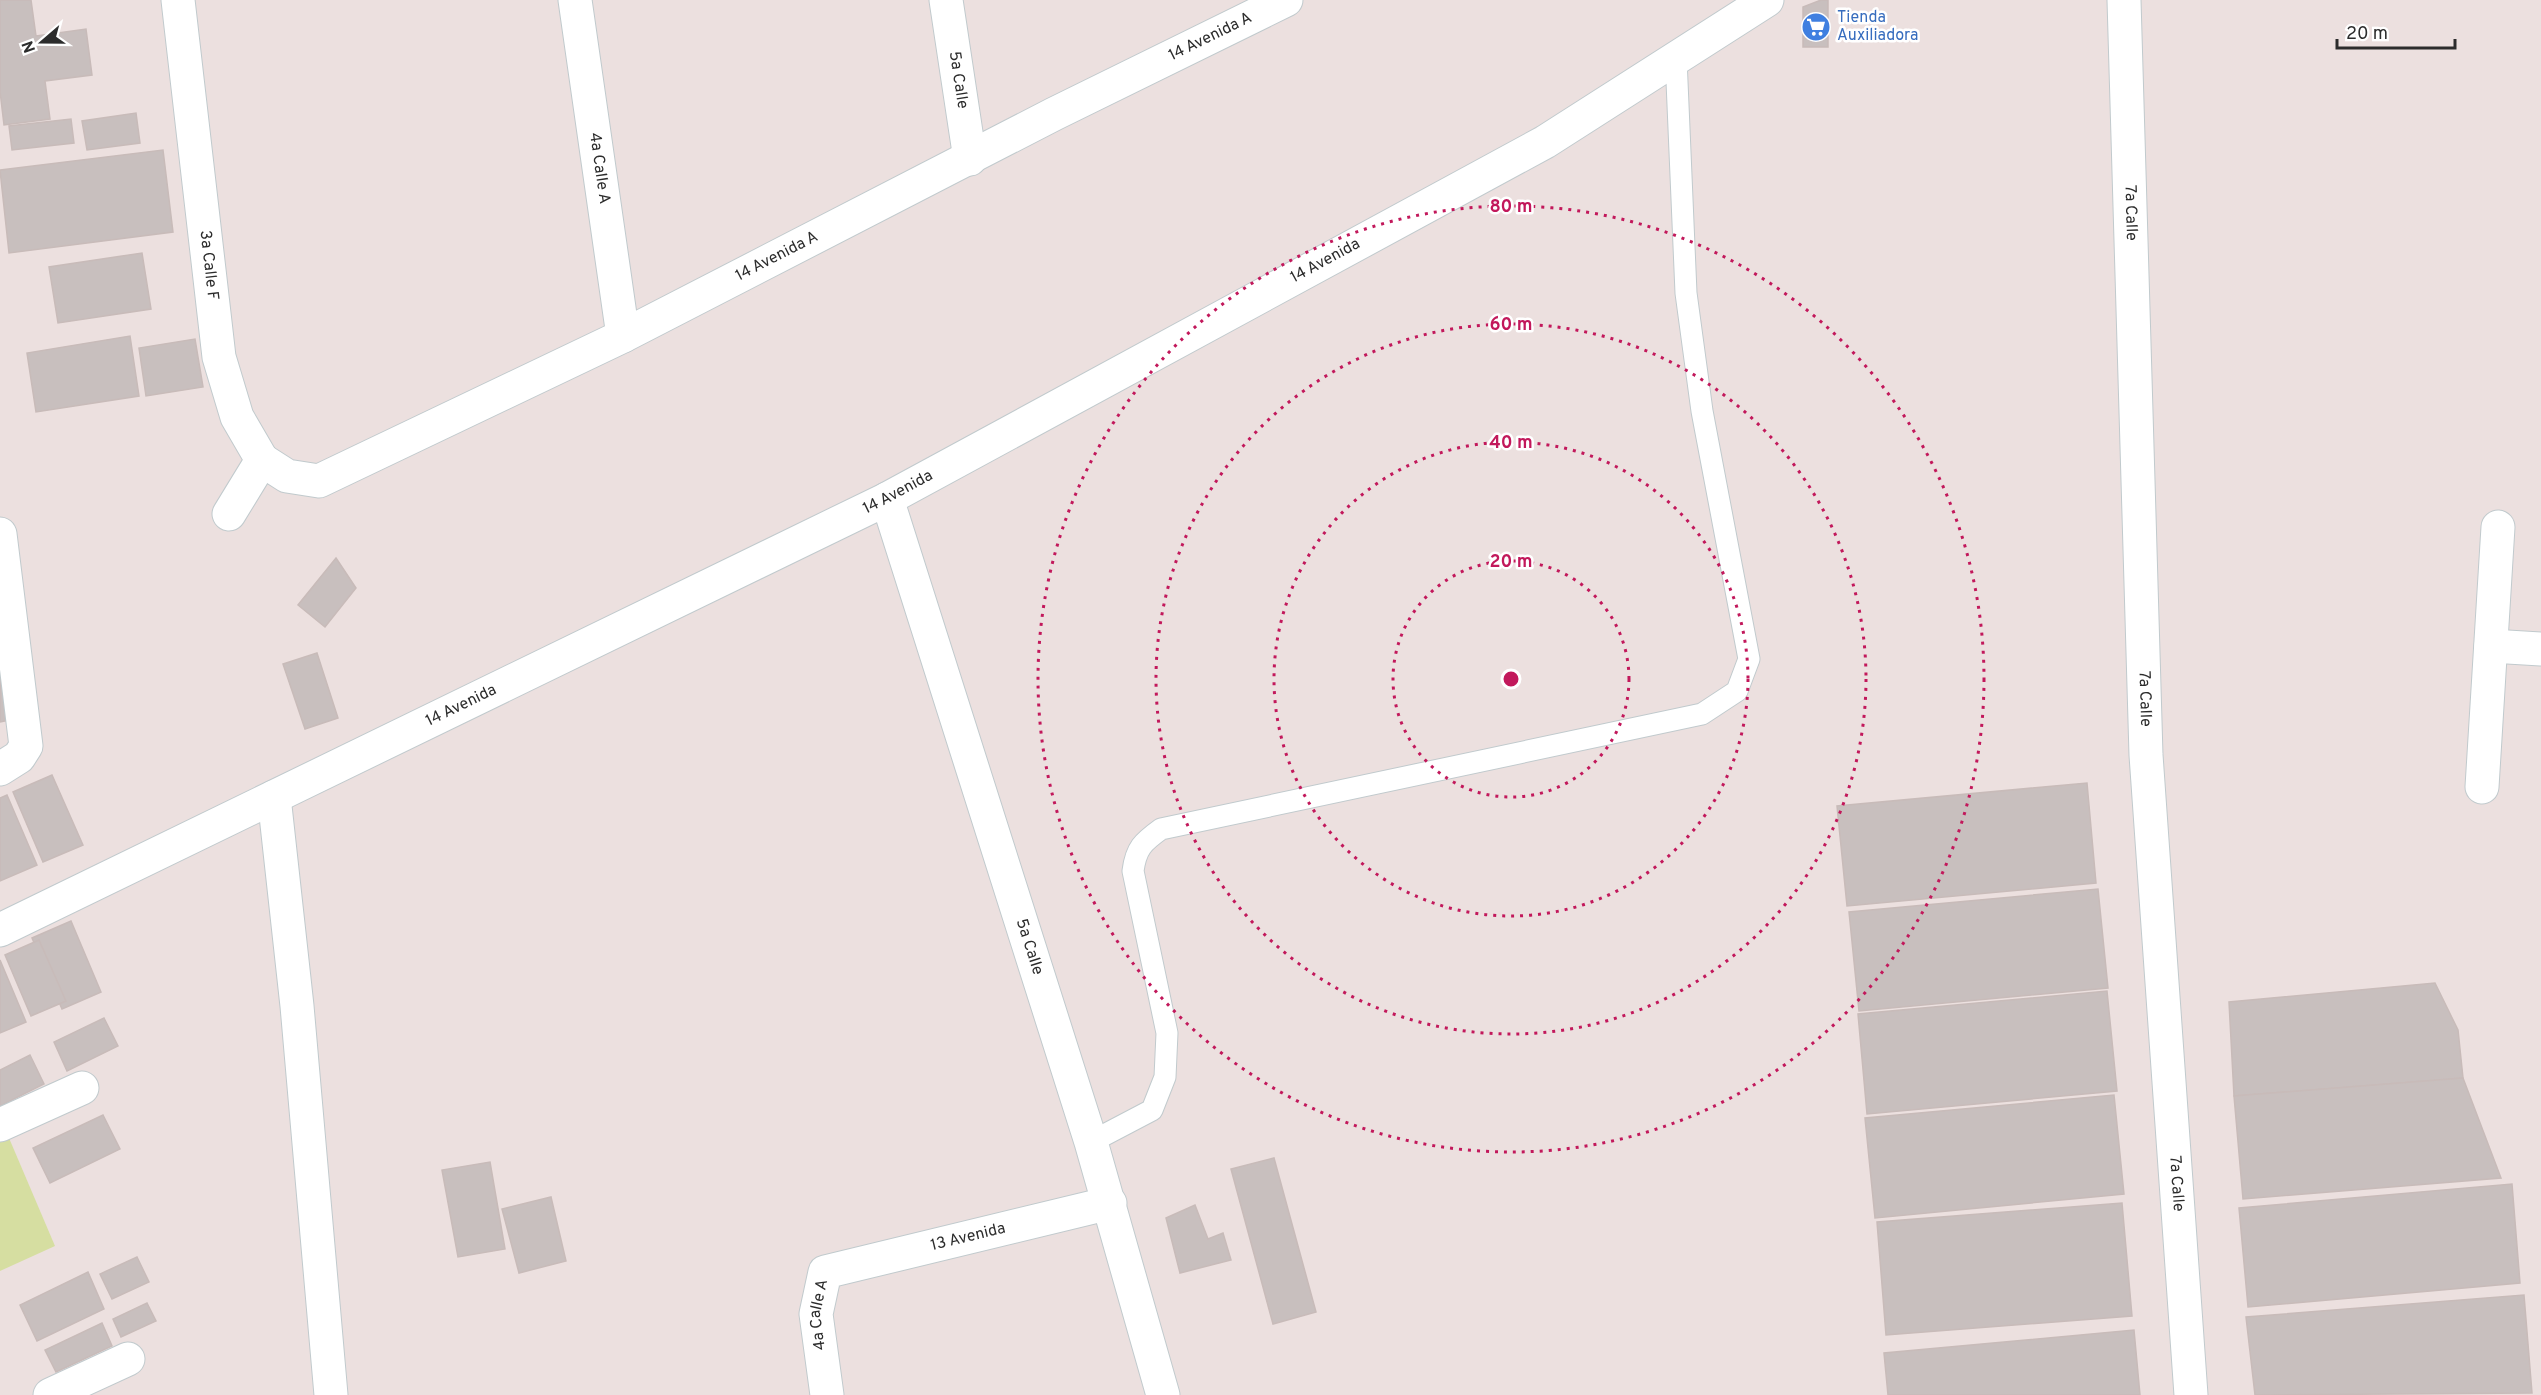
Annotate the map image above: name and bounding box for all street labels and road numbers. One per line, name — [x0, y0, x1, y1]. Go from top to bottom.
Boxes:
street label: 14 Avenida A — [1166, 8, 1255, 66]
street label: 5a Calle — [944, 50, 972, 110]
street label: 4a Calle A — [584, 131, 614, 205]
street label: 7a Calle — [2119, 185, 2141, 241]
street label: 14 Avenida A — [732, 227, 822, 286]
street label: 3a Calle F — [195, 229, 222, 301]
street label: 14 Avenida — [1287, 234, 1364, 288]
street label: 14 Avenida — [860, 466, 937, 519]
street label: 7a Calle — [2134, 670, 2155, 727]
street label: 14 Avenida — [423, 680, 500, 731]
street label: 5a Calle — [1011, 916, 1047, 978]
street label: 7a Calle — [2164, 1155, 2188, 1212]
street label: 13 Avenida — [929, 1219, 1008, 1256]
street label: 4a Calle A — [806, 1277, 833, 1352]

